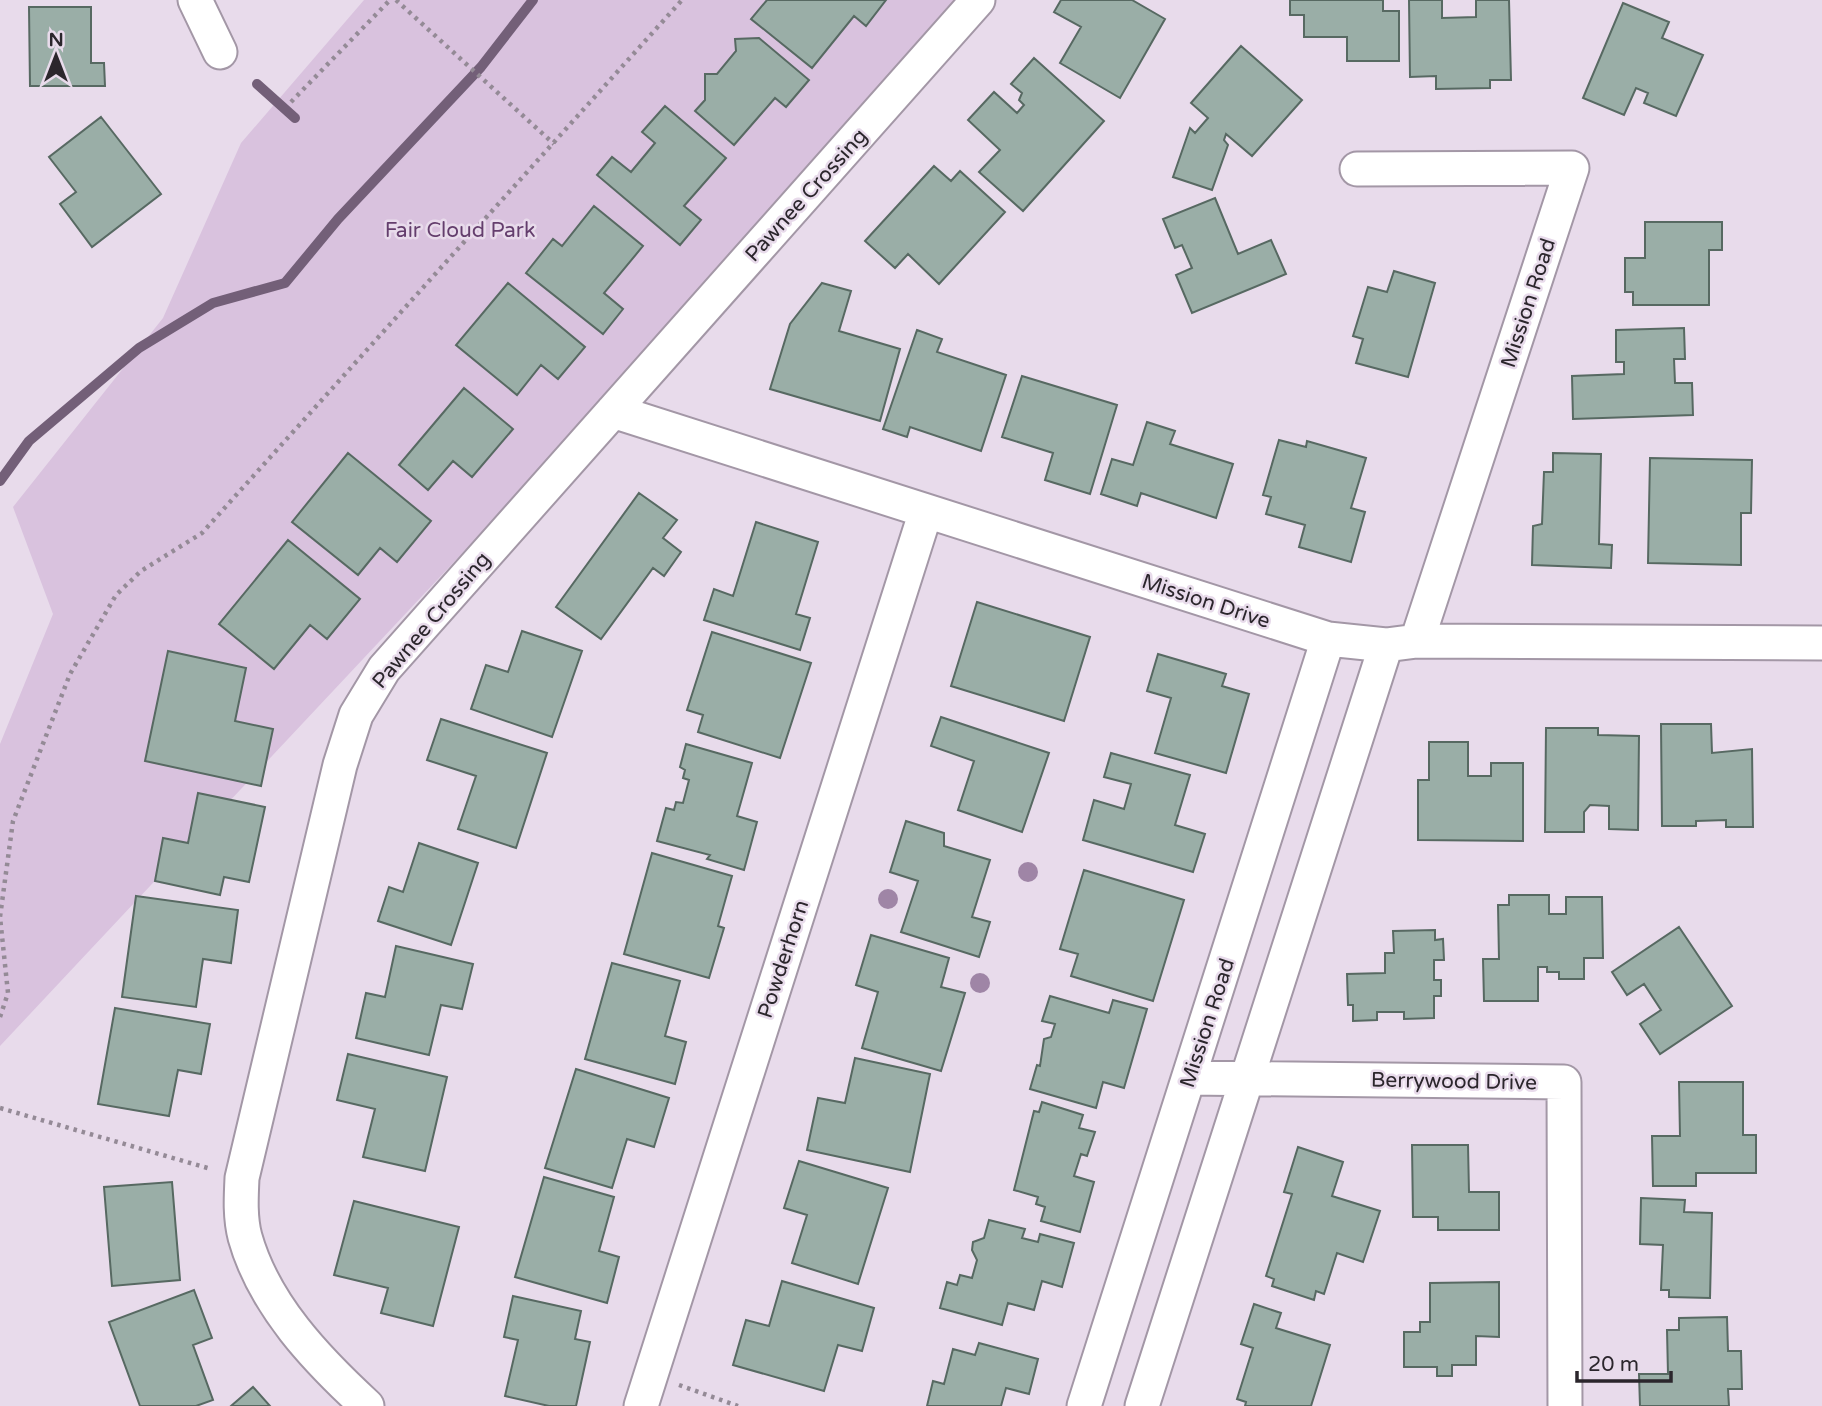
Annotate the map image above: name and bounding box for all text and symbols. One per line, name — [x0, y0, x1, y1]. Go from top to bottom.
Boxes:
north arrow — [21, 21, 91, 91]
text: N — [48, 29, 64, 51]
street label: Pawnee Crossing — [740, 124, 873, 267]
park label: Fair Cloud Park — [385, 218, 535, 243]
street label: Mission Road — [1496, 235, 1561, 371]
street label: Pawnee Crossing — [367, 547, 496, 694]
street label: Mission Drive — [1139, 569, 1273, 634]
street label: Powderhorn — [753, 897, 814, 1021]
street label: Mission Road — [1175, 955, 1240, 1091]
street label: Berrywood Drive — [1371, 1068, 1537, 1095]
scale bar — [1577, 1340, 1672, 1384]
text: 20 m — [1588, 1352, 1639, 1377]

